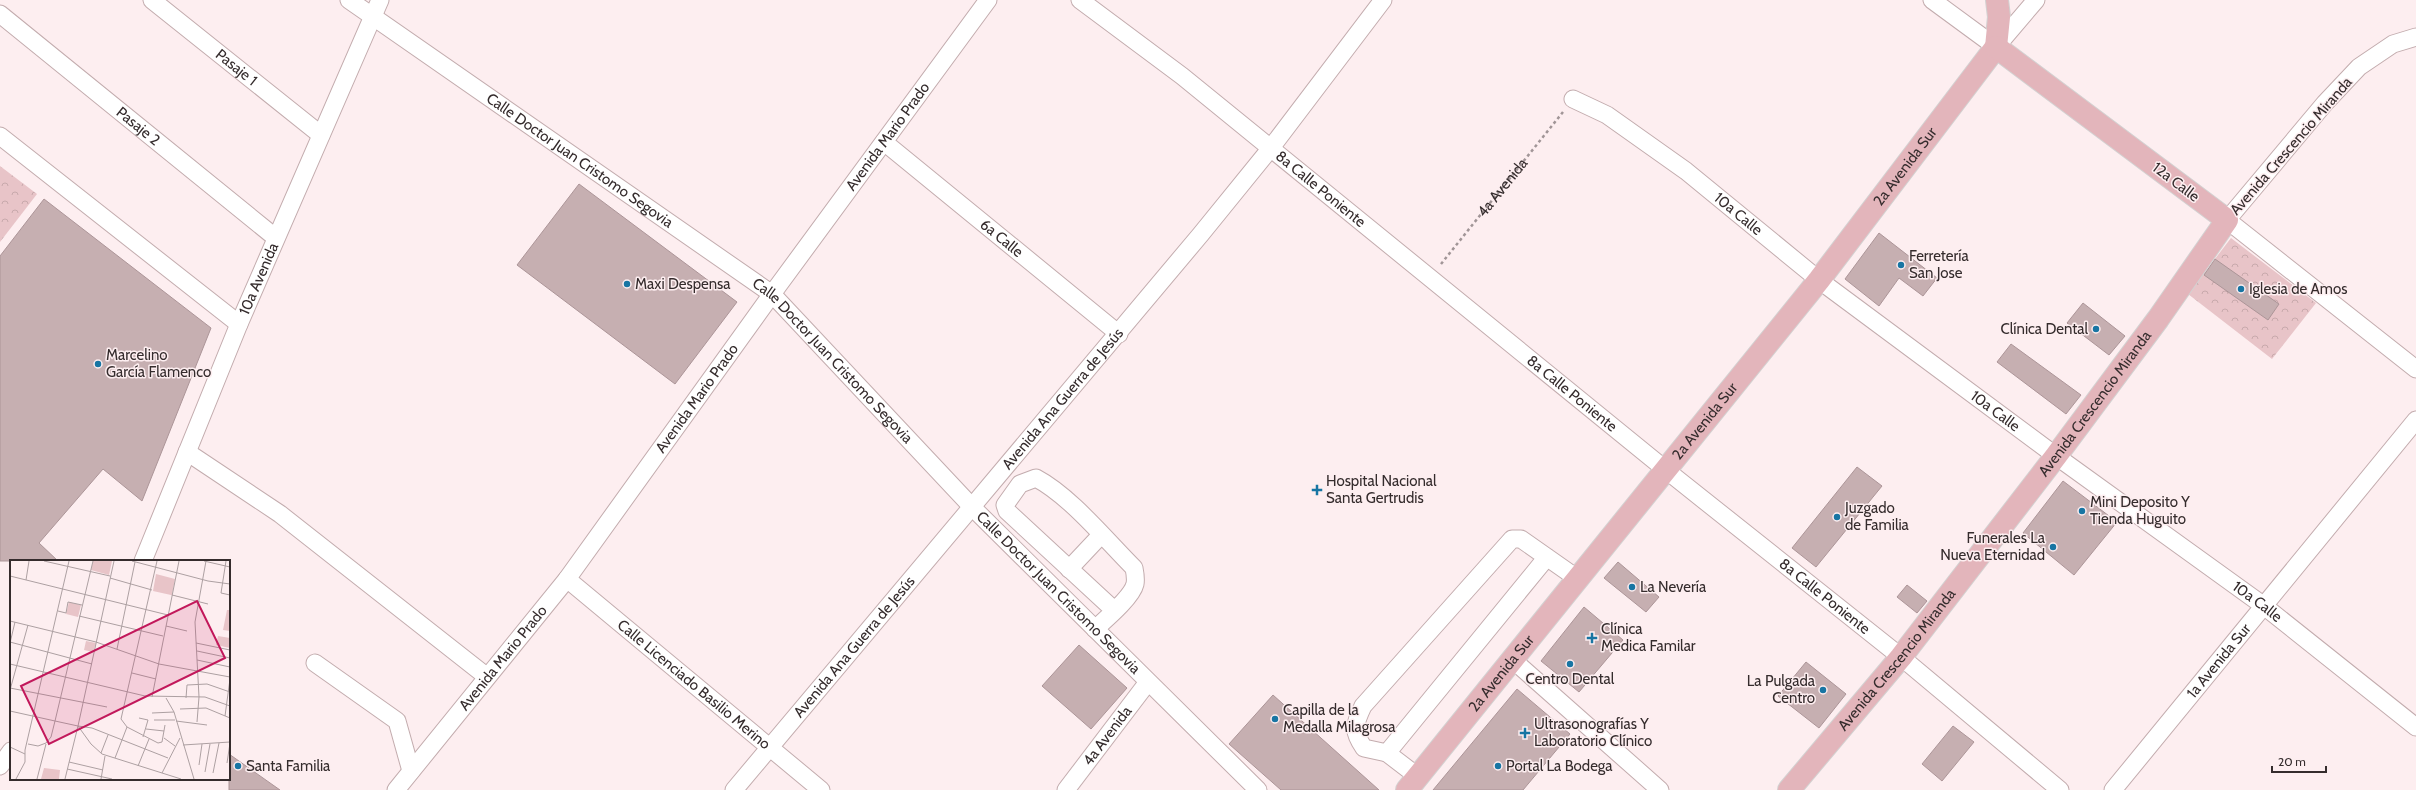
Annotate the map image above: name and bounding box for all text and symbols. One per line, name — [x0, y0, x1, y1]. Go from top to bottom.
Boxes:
street label: Pasaje 1 — [212, 45, 261, 89]
street label: Avenida Crescencio Miranda — [2226, 73, 2356, 219]
street label: Avenida Mario Prado — [842, 79, 933, 194]
street label: Calle Doctor Juan Cristomo Segovia — [483, 89, 677, 232]
street label: Pasaje 2 — [113, 103, 164, 149]
street label: 2a Avenida Sur — [1870, 124, 1941, 209]
street label: 8a Calle Poniente — [1272, 147, 1370, 231]
street label: 4a Avenida — [1473, 154, 1532, 221]
street label: 12a Calle — [2149, 158, 2203, 206]
street label: 10a Calle — [1710, 189, 1766, 239]
street label: 6a Calle — [977, 215, 1027, 261]
street label: 10a Avenida — [235, 239, 283, 318]
place label: Ferretería San Jose — [1909, 247, 1969, 282]
marker: Ferretería San Jose — [1896, 260, 1906, 270]
street label: Calle Doctor Juan Cristomo Segovia — [749, 274, 917, 448]
place label: Maxi Despensa — [635, 275, 731, 293]
marker: Maxi Despensa — [622, 279, 632, 289]
place label: Iglesia de Amos — [2249, 280, 2347, 298]
marker: Iglesia de Amos — [2236, 284, 2246, 294]
place label: Clínica Dental — [2001, 320, 2088, 338]
street label: Avenida Ana Guerra de Jesús — [998, 324, 1127, 473]
marker: Clínica Dental — [2091, 324, 2101, 334]
street label: Avenida Crescencio Miranda — [2035, 327, 2156, 480]
street label: Avenida Mario Prado — [652, 340, 742, 456]
place label: Marcelino García Flamenco — [106, 346, 211, 381]
street label: 8a Calle Poniente — [1523, 351, 1621, 436]
marker: Marcelino García Flamenco — [93, 359, 103, 369]
street label: 2a Avenida Sur — [1668, 379, 1742, 463]
street label: 10a Calle — [1967, 387, 2024, 435]
place label: Hospital Nacional Santa Gertrudis — [1326, 472, 1437, 507]
marker: Hospital Nacional Santa Gertrudis — [1311, 484, 1323, 496]
place label: Mini Deposito Y Tienda Huguito — [2090, 493, 2190, 528]
place label: Juzgado de Familia — [1844, 499, 1910, 534]
marker: Mini Deposito Y Tienda Huguito — [2077, 506, 2087, 516]
street label: Calle Doctor Juan Cristomo Segovia — [973, 508, 1145, 678]
marker: Juzgado de Familia — [1832, 512, 1842, 522]
place label: Funerales La Nueva Eternidad — [1940, 529, 2046, 564]
marker: Funerales La Nueva Eternidad — [2048, 542, 2058, 552]
street label: 8a Calle Poniente — [1776, 555, 1874, 638]
inset map — [10, 560, 230, 780]
street label: Avenida Ana Guerra de Jesús — [790, 573, 919, 721]
street label: 10a Calle — [2229, 577, 2286, 626]
place label: La Nevería — [1640, 578, 1707, 596]
marker: La Nevería — [1627, 582, 1637, 592]
street label: Avenida Crescencio Miranda — [1834, 585, 1960, 734]
street label: Avenida Mario Prado — [455, 602, 551, 714]
street label: Calle Licenciado Basilio Merino — [614, 616, 774, 753]
place label: Clínica Medica Familar — [1601, 620, 1696, 655]
street label: 1a Avenida Sur — [2183, 620, 2255, 702]
street label: 2a Avenida Sur — [1465, 631, 1538, 715]
marker: Clínica Medica Familar — [1586, 632, 1598, 644]
marker: Centro Dental — [1565, 659, 1575, 669]
place label: Centro Dental — [1526, 670, 1615, 688]
place label: La Pulgada Centro — [1747, 672, 1816, 707]
marker: La Pulgada Centro — [1818, 685, 1828, 695]
place label: Capilla de la Medalla Milagrosa — [1283, 701, 1396, 736]
street label: 4a Avenida — [1079, 702, 1136, 769]
marker: Capilla de la Medalla Milagrosa — [1270, 714, 1280, 724]
place label: Ultrasonografías Y Laboratorio Clínico — [1534, 715, 1652, 750]
marker: Ultrasonografías Y Laboratorio Clínico — [1519, 727, 1531, 739]
scale bar — [2272, 748, 2326, 774]
text: 20 m — [2278, 754, 2306, 769]
place label: Santa Familia — [246, 757, 331, 775]
place label: Portal La Bodega — [1506, 757, 1613, 775]
marker: Santa Familia — [233, 761, 243, 771]
marker: Portal La Bodega — [1493, 761, 1503, 771]

